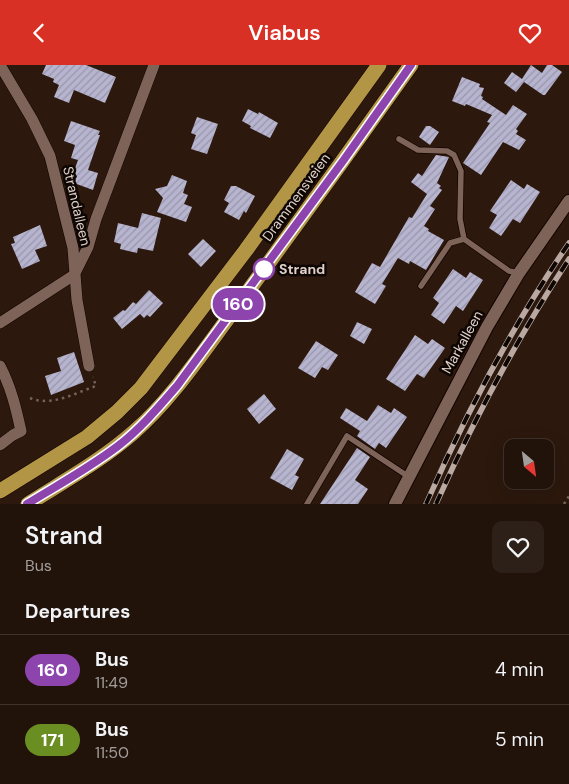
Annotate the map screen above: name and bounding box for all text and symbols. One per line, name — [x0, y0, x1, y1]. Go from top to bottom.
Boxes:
text: Viabus — [248, 18, 321, 47]
icon: back — [25, 19, 53, 47]
icon: heart — [516, 19, 544, 47]
street label: Drammensveien — [258, 150, 334, 244]
street label: Strandalleen — [59, 164, 95, 248]
marker: Strand — [253, 258, 275, 280]
place label: Strand — [279, 260, 325, 278]
line badge: 160 — [209, 288, 267, 320]
text: 160 — [223, 292, 253, 316]
street label: Markalleen — [437, 307, 487, 377]
north arrow — [504, 439, 554, 489]
map controls — [504, 439, 554, 489]
text: Strand — [25, 520, 103, 551]
button: heart — [492, 521, 544, 573]
text: Bus — [25, 555, 52, 576]
text: Departures — [25, 599, 130, 624]
text: Bus — [95, 647, 129, 672]
text: 4 min — [495, 657, 544, 682]
text: 160 — [37, 658, 68, 682]
text: 11:49 — [95, 672, 128, 693]
text: Bus — [95, 717, 129, 742]
text: 5 min — [495, 727, 544, 752]
text: 171 — [41, 728, 64, 752]
text: 11:50 — [95, 742, 129, 763]

